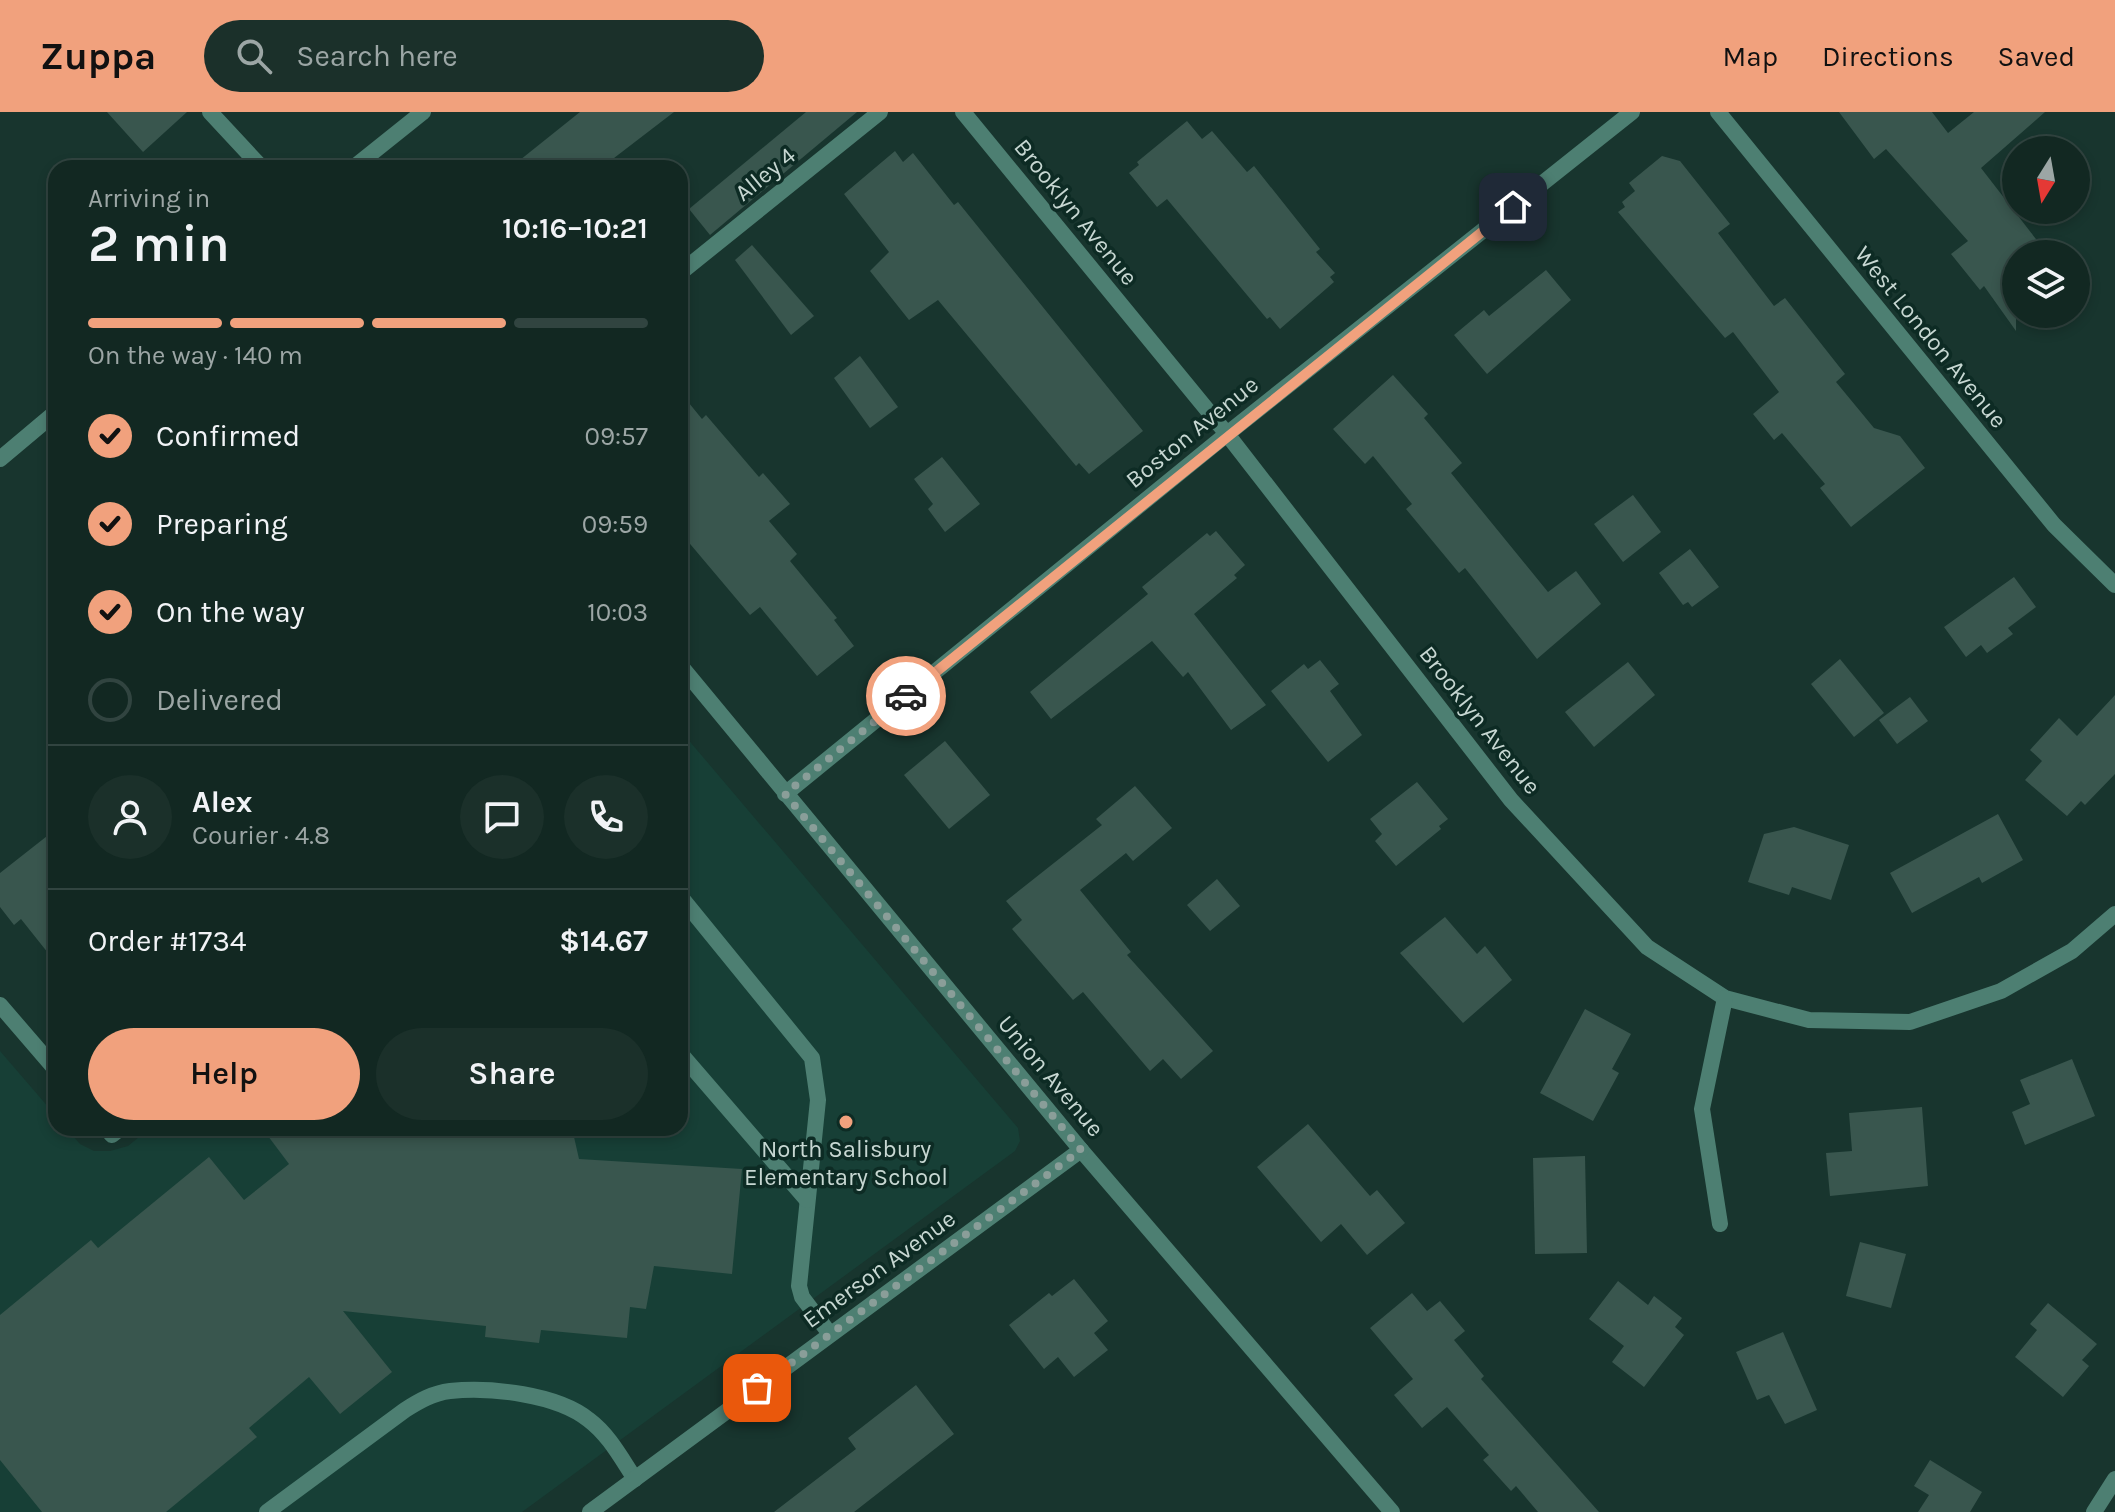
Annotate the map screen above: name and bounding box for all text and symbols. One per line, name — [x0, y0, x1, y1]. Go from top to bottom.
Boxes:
search box — [204, 20, 764, 92]
text: Zuppa — [40, 34, 156, 79]
icon: search — [232, 34, 276, 78]
text: Search here — [296, 38, 458, 74]
text: Map — [1723, 40, 1778, 73]
text: Directions — [1822, 40, 1954, 73]
text: Saved — [1998, 40, 2075, 73]
street label: Brooklyn Avenue — [1008, 133, 1144, 291]
north arrow — [2002, 136, 2090, 224]
map controls — [2002, 136, 2090, 328]
street label: Alley 4 — [729, 141, 801, 207]
pin — [1479, 173, 1547, 241]
text: Arriving in — [88, 183, 210, 214]
icon: home — [1491, 185, 1535, 229]
text: 10:16–10:21 — [502, 210, 648, 246]
text: 2 min — [88, 213, 230, 274]
street label: West London Avenue — [1849, 240, 2013, 434]
button: layers — [2002, 240, 2090, 328]
text: On the way · 140 m — [88, 340, 303, 371]
street label: Boston Avenue — [1120, 370, 1264, 494]
icon: check — [88, 414, 132, 458]
text: Confirmed — [156, 418, 300, 454]
text: 09:57 — [585, 421, 648, 452]
icon: check — [88, 502, 132, 546]
text: Preparing — [156, 506, 288, 542]
text: 09:59 — [582, 509, 648, 540]
icon: check — [88, 590, 132, 634]
text: On the way — [156, 594, 305, 630]
text: 10:03 — [587, 597, 648, 628]
street label: Brooklyn Avenue — [1413, 640, 1547, 800]
courier — [866, 656, 946, 736]
icon: car — [884, 674, 928, 718]
text: Delivered — [156, 682, 283, 718]
button: person — [88, 775, 172, 859]
button: chat — [460, 775, 544, 859]
button: phone — [564, 775, 648, 859]
text: Alex — [192, 784, 252, 820]
text: Courier · 4.8 — [192, 820, 330, 851]
text: Order #1734 — [88, 923, 247, 959]
text: $14.67 — [559, 923, 648, 959]
street label: Union Avenue — [992, 1010, 1110, 1142]
button: Help — [88, 1028, 360, 1120]
button: Share — [376, 1028, 648, 1120]
marker: North Salisbury Elementary School — [837, 1113, 855, 1131]
place label: North Salisbury Elementary School — [744, 1135, 948, 1191]
street label: Emerson Avenue — [797, 1204, 961, 1334]
pin — [723, 1354, 791, 1422]
icon: bag — [735, 1366, 779, 1410]

